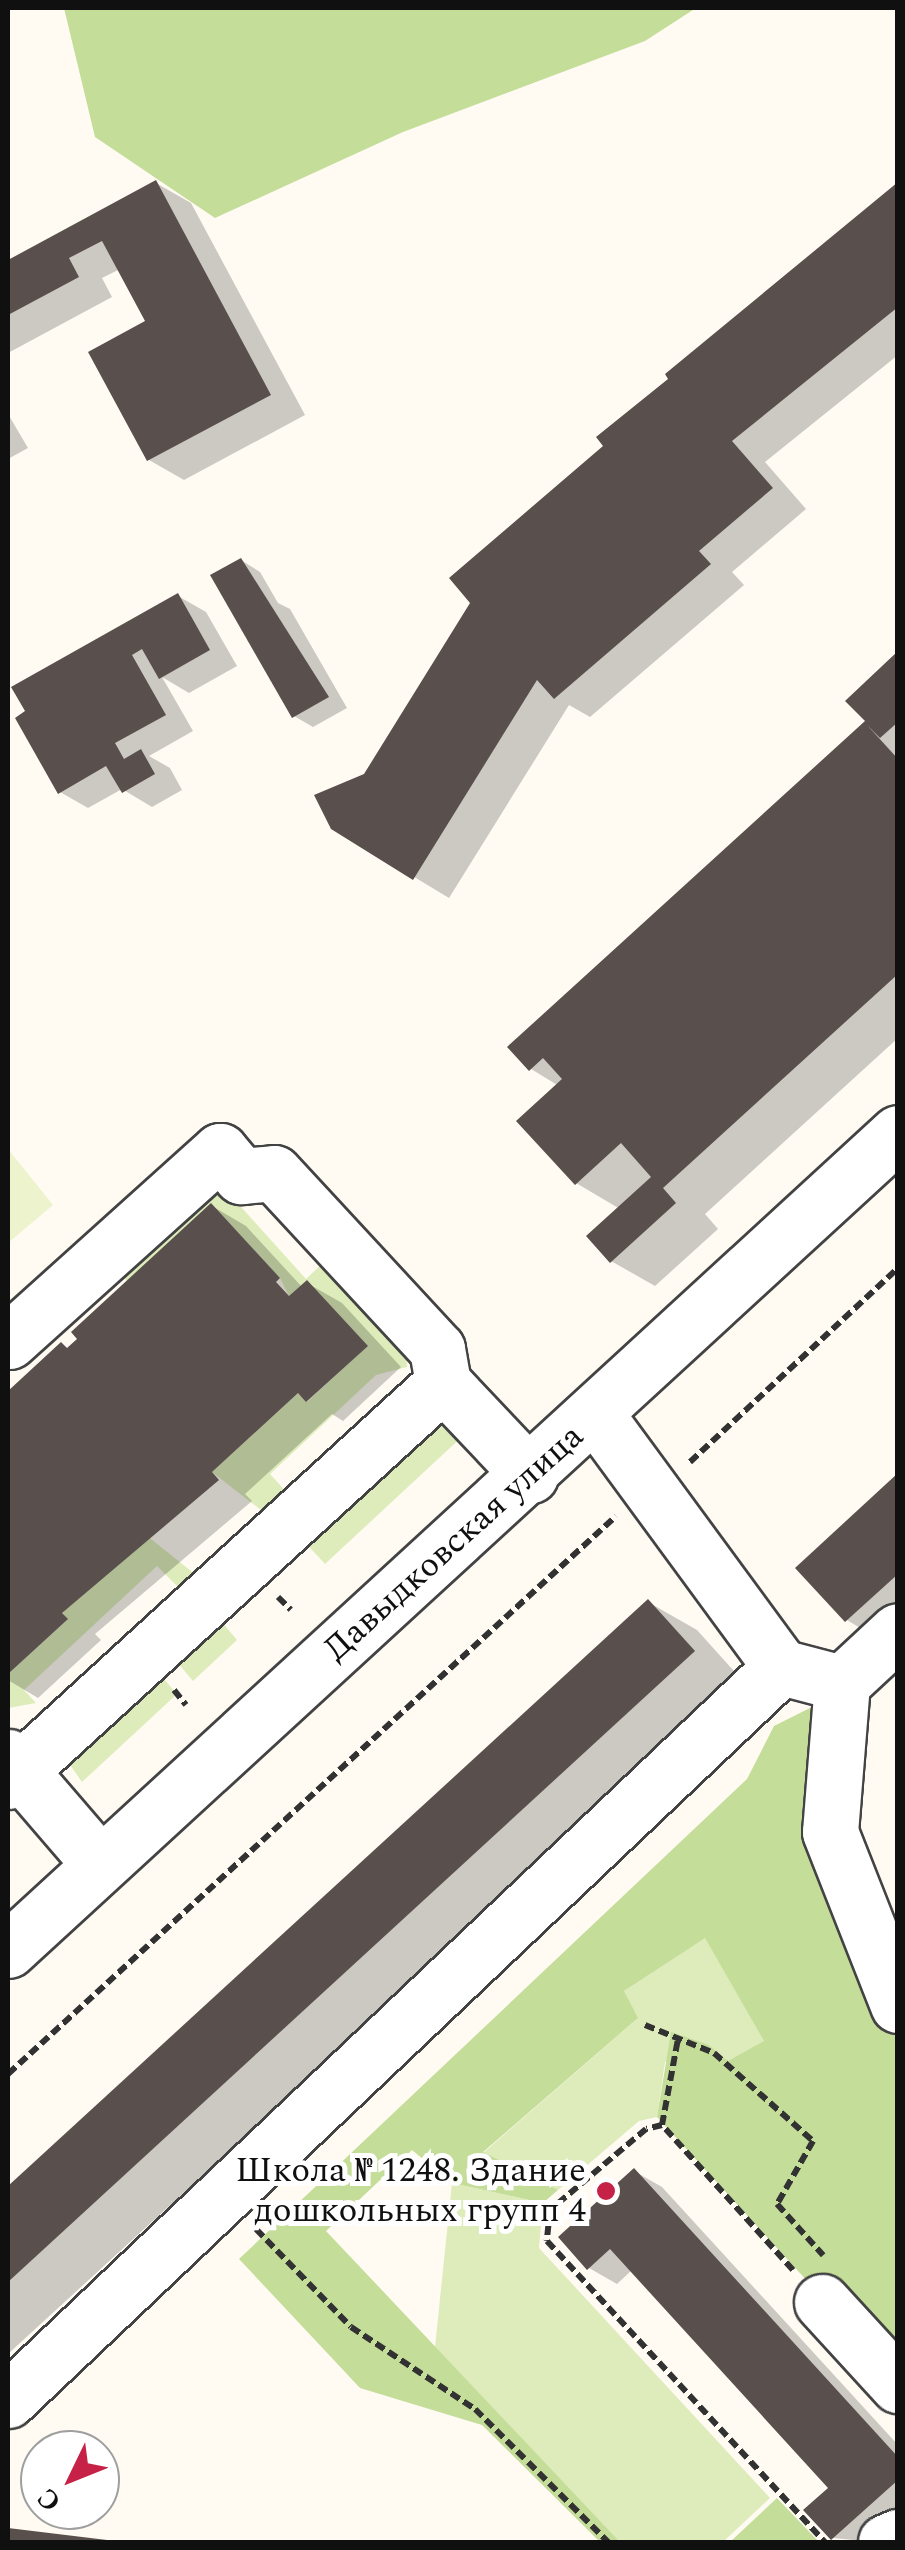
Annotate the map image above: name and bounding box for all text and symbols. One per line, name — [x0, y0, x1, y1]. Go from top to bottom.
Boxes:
street label: Давыдковская улица — [316, 1415, 592, 1671]
place label: Школа № 1248. Здание дошкольных групп 4 — [235, 2150, 586, 2232]
marker: Школа № 1248. Здание дошкольных групп 4 — [595, 2180, 617, 2202]
north arrow — [20, 2430, 120, 2530]
text: С — [27, 2477, 72, 2521]

